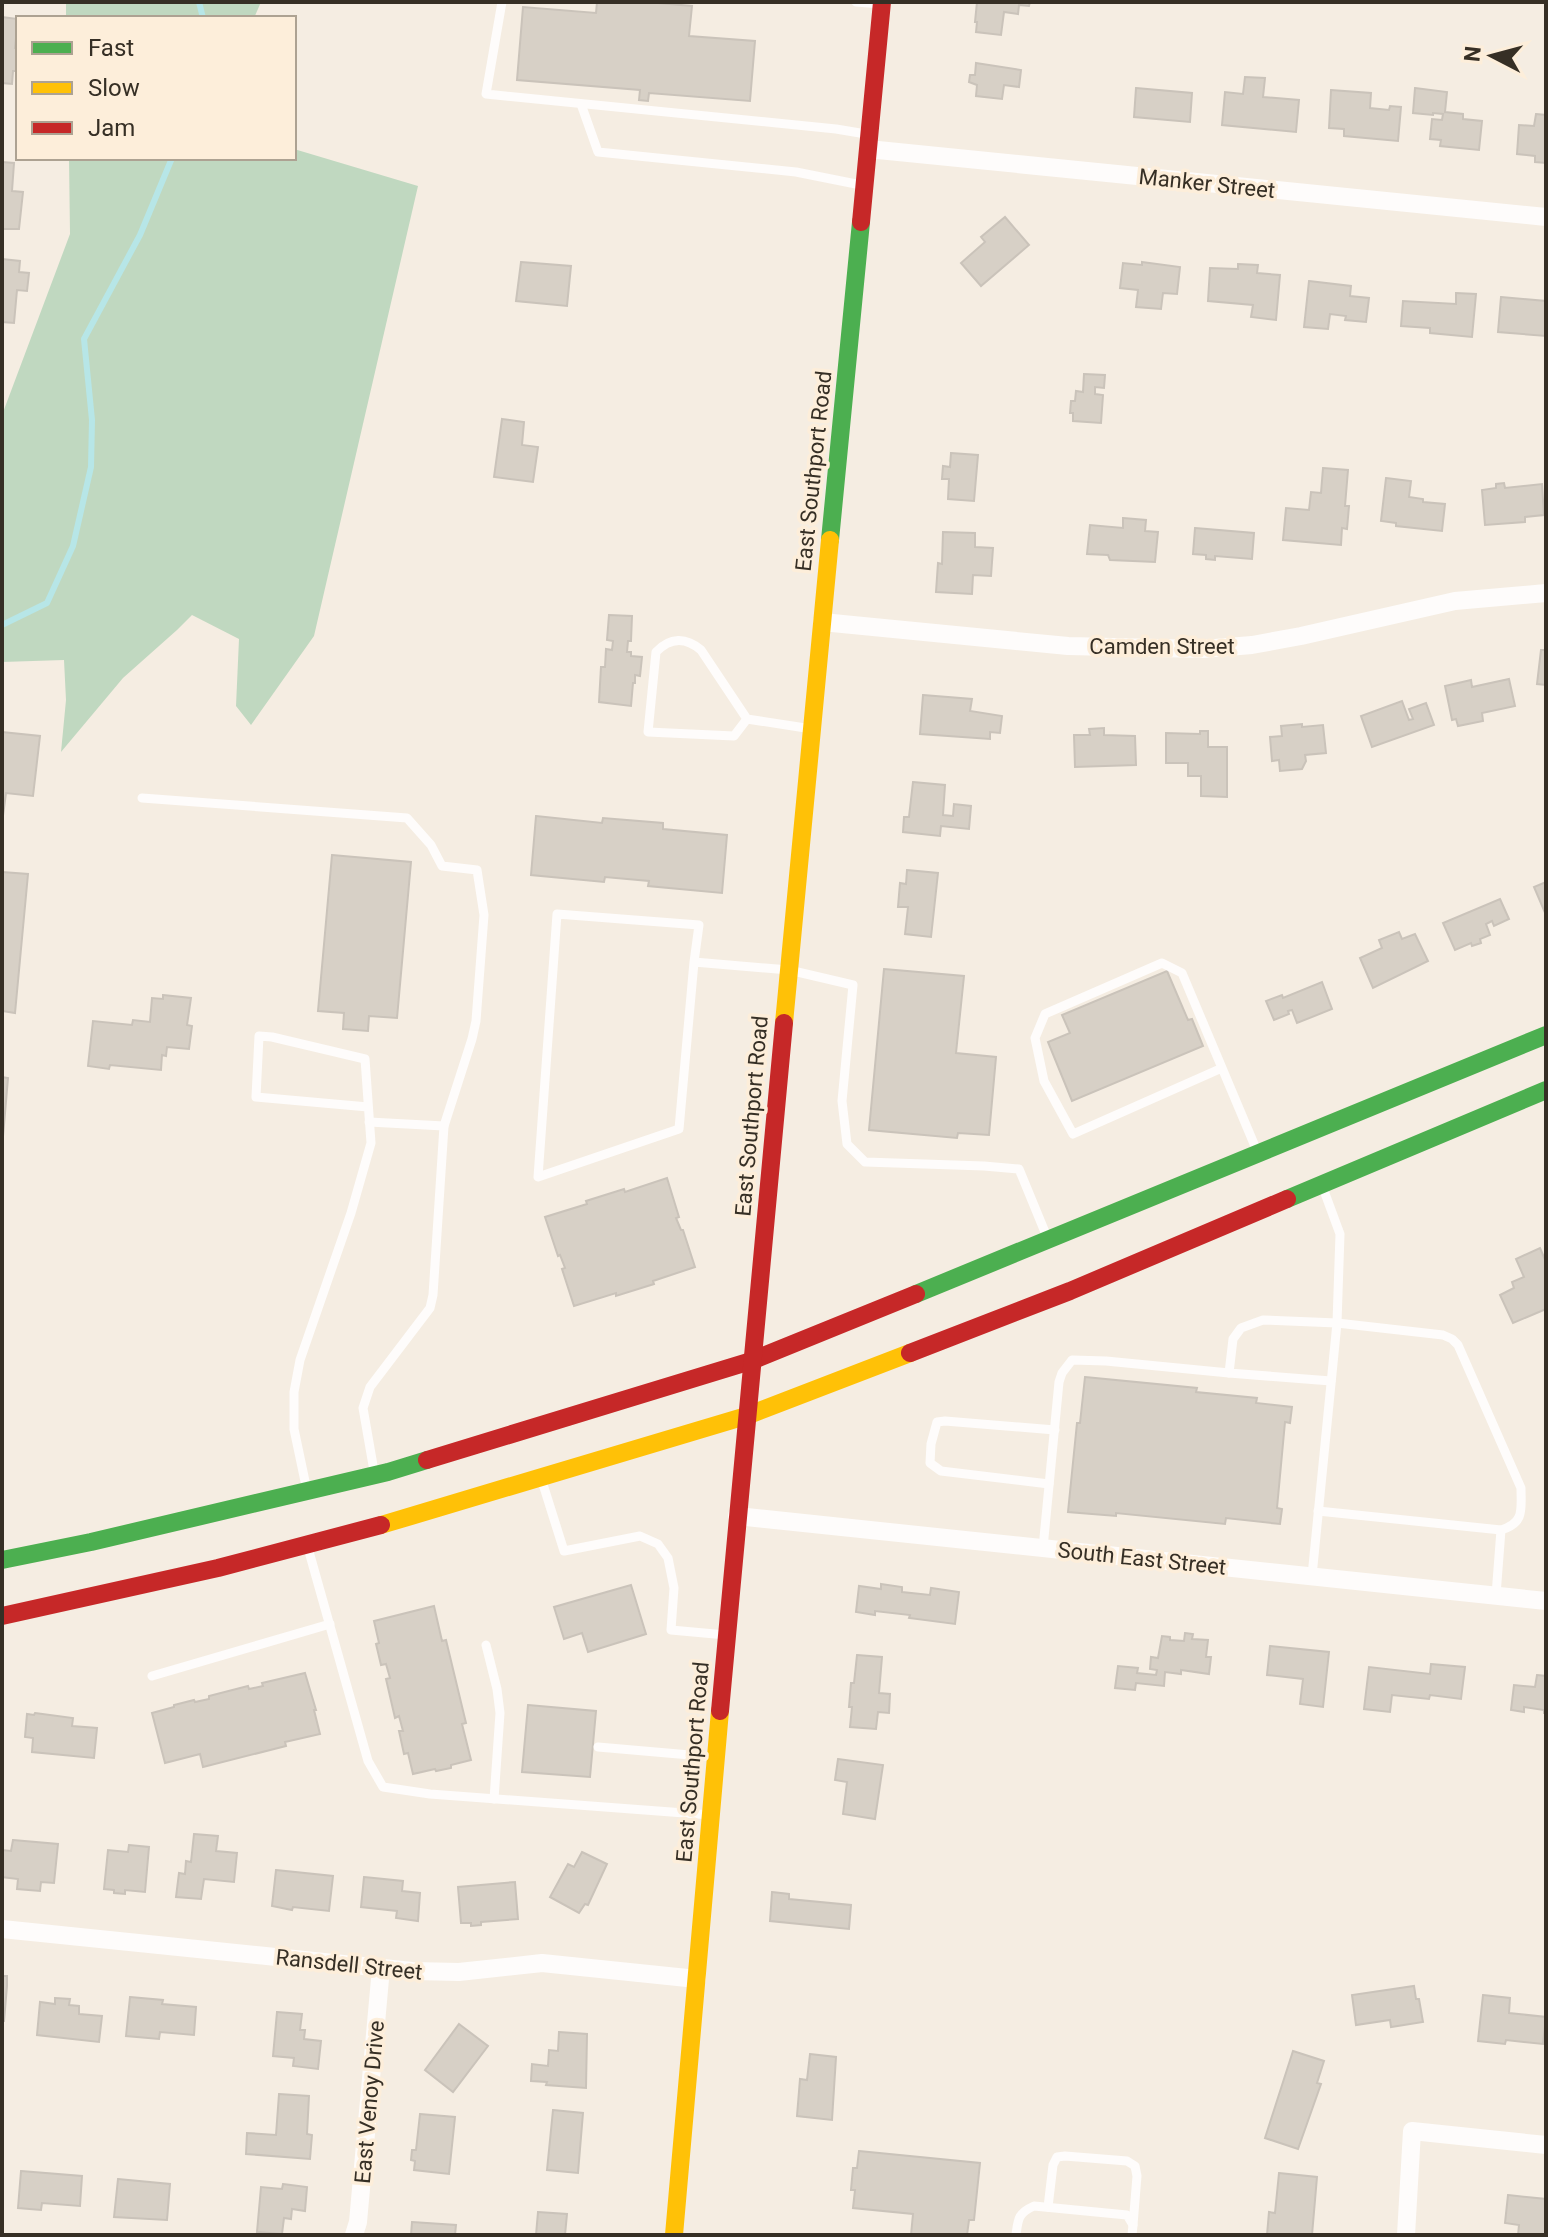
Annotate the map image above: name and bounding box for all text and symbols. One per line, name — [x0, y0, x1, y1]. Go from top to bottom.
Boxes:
legend — [16, 16, 296, 160]
north arrow — [1452, 16, 1532, 96]
text: Fast — [88, 34, 134, 62]
text: N — [1459, 45, 1486, 63]
text: Slow — [88, 74, 140, 102]
text: Jam — [88, 114, 135, 142]
street label: Manker Street — [1138, 164, 1276, 203]
street label: East Southport Road — [791, 370, 836, 573]
street label: Camden Street — [1089, 634, 1235, 659]
street label: East Southport Road — [730, 1015, 773, 1218]
street label: South East Street — [1057, 1537, 1227, 1580]
street label: East Southport Road — [671, 1661, 714, 1864]
street label: Ransdell Street — [274, 1944, 423, 1985]
street label: East Venoy Drive — [350, 2020, 389, 2185]

